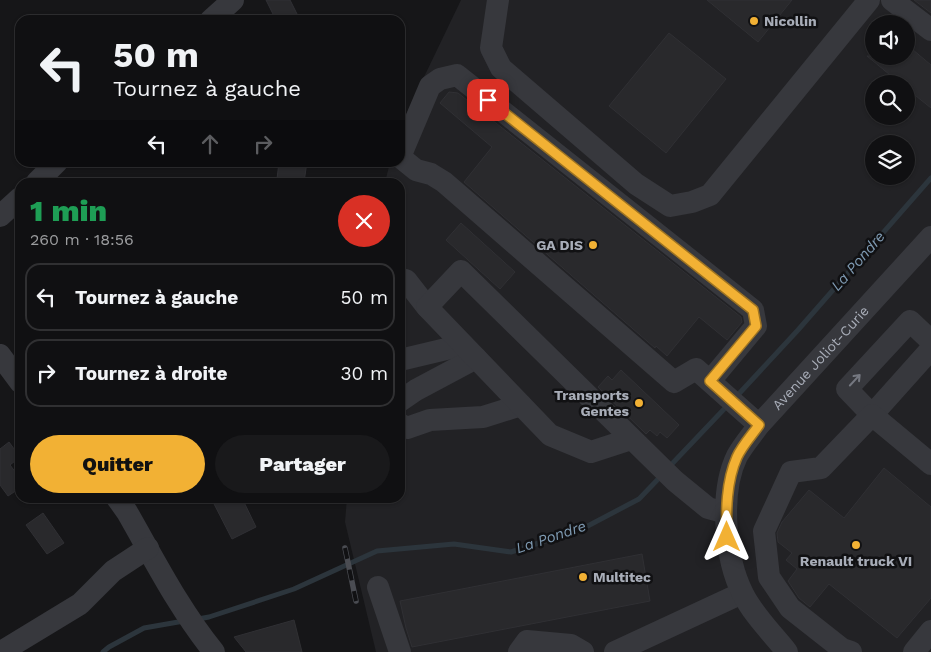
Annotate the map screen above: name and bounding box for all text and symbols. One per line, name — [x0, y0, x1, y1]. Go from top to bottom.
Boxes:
place label: Nicollin — [764, 13, 817, 29]
marker: Nicollin — [748, 15, 760, 27]
map controls — [865, 15, 915, 185]
button: sound — [865, 15, 915, 65]
text: 50 m — [113, 34, 199, 76]
icon: left — [30, 35, 95, 100]
button: search — [865, 75, 915, 125]
text: Tournez à gauche — [113, 76, 301, 101]
pin — [467, 79, 509, 121]
icon: arrive — [474, 86, 502, 114]
icon: left — [143, 130, 171, 158]
icon: ahead — [196, 130, 224, 158]
icon: right — [249, 130, 277, 158]
button: layers — [865, 135, 915, 185]
text: 1 min — [30, 193, 107, 228]
button: close — [338, 195, 390, 247]
water label: La Pondre — [827, 228, 889, 294]
text: 260 m · 18:56 — [30, 230, 134, 249]
place label: GA DIS — [536, 237, 583, 253]
marker: GA DIS — [587, 239, 599, 251]
icon: left — [32, 283, 60, 311]
text: Tournez à gauche — [75, 286, 238, 309]
text: 50 m — [341, 286, 388, 309]
street label: Avenue Joliot-Curie — [769, 302, 872, 413]
icon: right — [32, 359, 60, 387]
text: Tournez à droite — [75, 362, 227, 385]
text: 30 m — [341, 362, 388, 385]
one-way arrow — [849, 374, 861, 386]
place label: Transports Gentes — [554, 387, 630, 419]
marker: Transports Gentes — [633, 397, 645, 409]
button: Quitter — [30, 435, 205, 493]
button: Partager — [215, 435, 390, 493]
position arrow — [700, 510, 752, 562]
water label: La Pondre — [514, 517, 588, 557]
marker: Renault truck VI — [850, 539, 862, 551]
place label: Renault truck VI — [800, 553, 912, 569]
place label: Multitec — [593, 569, 651, 585]
marker: Multitec — [577, 571, 589, 583]

